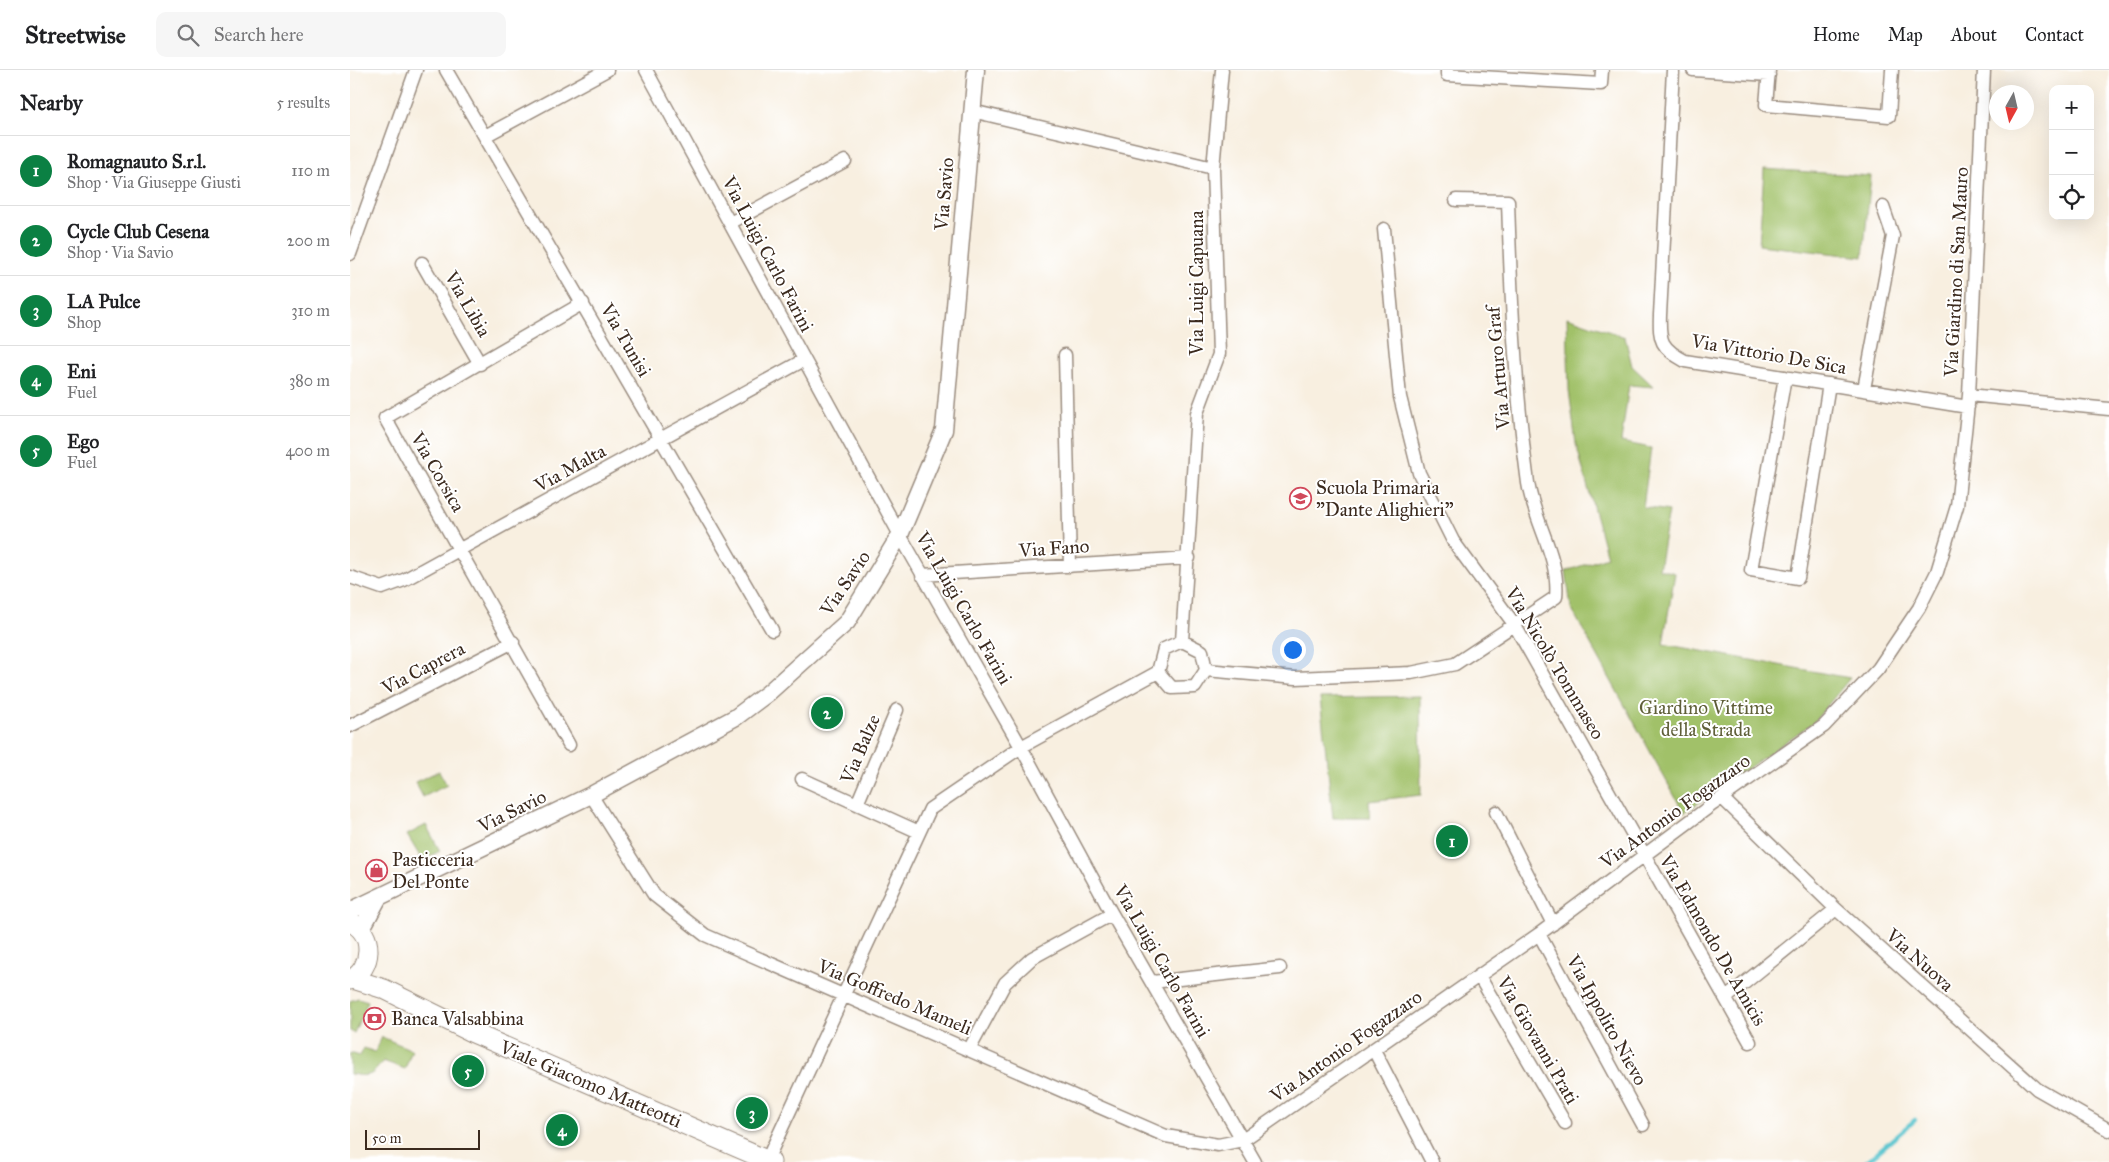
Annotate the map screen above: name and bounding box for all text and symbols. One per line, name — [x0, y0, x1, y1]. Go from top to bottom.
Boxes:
search box — [156, 12, 506, 57]
text: Streetwise — [25, 20, 126, 50]
icon: search — [174, 21, 202, 49]
text: Search here — [214, 23, 304, 46]
text: Home — [1813, 24, 1860, 46]
text: Map — [1888, 24, 1923, 46]
text: About — [1951, 24, 1997, 46]
text: Contact — [2025, 24, 2084, 46]
north arrow — [1989, 85, 2034, 130]
map controls — [2049, 85, 2094, 220]
button: + — [2049, 85, 2094, 130]
text: Nearby — [20, 90, 83, 116]
text: 5 results — [276, 93, 330, 112]
button: − — [2049, 130, 2094, 175]
text: Romagnauto S.r.l. — [67, 150, 206, 173]
street label: Via Savio — [929, 156, 959, 233]
text: 1 — [33, 161, 39, 180]
text: 110 m — [291, 161, 330, 180]
street label: Via Giardino di San Mauro — [1939, 166, 1973, 379]
street label: Via Luigi Carlo Farini — [716, 171, 819, 336]
text: Shop · Via Giuseppe Giusti — [67, 173, 241, 192]
button: locate — [2049, 175, 2094, 220]
street label: Via Luigi Capuana — [1185, 210, 1209, 357]
text: Cycle Club Cesena — [67, 220, 209, 243]
text: 2 — [32, 231, 40, 250]
text: 200 m — [287, 231, 330, 250]
text: Shop · Via Savio — [67, 243, 173, 262]
street label: Via Libia — [440, 266, 496, 342]
text: LA Pulce — [67, 290, 141, 313]
street label: Via Tunisi — [595, 298, 656, 381]
text: 3 — [33, 301, 39, 320]
text: 310 m — [291, 301, 330, 320]
street label: Via Arturo Graf — [1481, 303, 1515, 432]
text: Shop — [67, 313, 101, 332]
street label: Via Vittorio De Sica — [1689, 329, 1849, 379]
text: Eni — [67, 360, 96, 383]
text: 4 — [32, 371, 40, 390]
text: 380 m — [289, 371, 330, 390]
text: Fuel — [67, 383, 97, 402]
street label: Via Corsica — [405, 427, 471, 517]
text: Ego — [67, 430, 99, 453]
street label: Via Malta — [529, 439, 611, 497]
text: 5 — [32, 441, 40, 460]
text: 400 m — [286, 441, 330, 460]
text: Fuel — [67, 453, 97, 472]
place label: Scuola Primaria "Dante Alighieri" — [1316, 476, 1454, 522]
school or university icon: Scuola Primaria "Dante Alighieri" — [1288, 486, 1312, 510]
street label: Via Luigi Carlo Farini — [909, 527, 1017, 689]
street label: Via Fano — [1017, 534, 1090, 562]
street label: Via Savio — [814, 546, 875, 621]
street label: Via Nicolò Tommaseo — [1500, 582, 1610, 744]
street label: Via Caprera — [377, 636, 469, 700]
your location — [1280, 637, 1306, 663]
pin: 2 — [811, 694, 843, 732]
park label: Giardino Vittime della Strada — [1639, 696, 1773, 741]
street label: Via Balze — [835, 711, 885, 788]
street label: Via Antonio Fogazzaro — [1595, 749, 1755, 875]
street label: Via Savio — [473, 784, 550, 838]
pin: 1 — [1436, 822, 1468, 860]
place label: Pasticceria Del Ponte — [392, 848, 475, 893]
street label: Via Edmondo De Amicis — [1654, 849, 1771, 1030]
shop icon: Pasticceria Del Ponte — [364, 858, 388, 882]
street label: Via Luigi Carlo Farini — [1107, 880, 1215, 1042]
street label: Via Nuova — [1881, 923, 1959, 997]
street label: Via Ippolito Nievo — [1561, 950, 1652, 1089]
street label: Via Goffredo Mameli — [813, 954, 976, 1040]
street label: Via Giovanni Prati — [1492, 971, 1584, 1108]
street label: Via Antonio Fogazzaro — [1265, 985, 1427, 1108]
bank icon: Banca Valsabbina — [363, 1006, 387, 1030]
place label: Banca Valsabbina — [391, 1007, 525, 1030]
street label: Viale Giacomo Matteotti — [496, 1035, 685, 1133]
pin: 5 — [452, 1052, 484, 1090]
pin: 3 — [736, 1094, 768, 1132]
pin: 4 — [546, 1111, 578, 1149]
scale bar — [365, 1127, 480, 1150]
text: 50 m — [372, 1130, 401, 1147]

